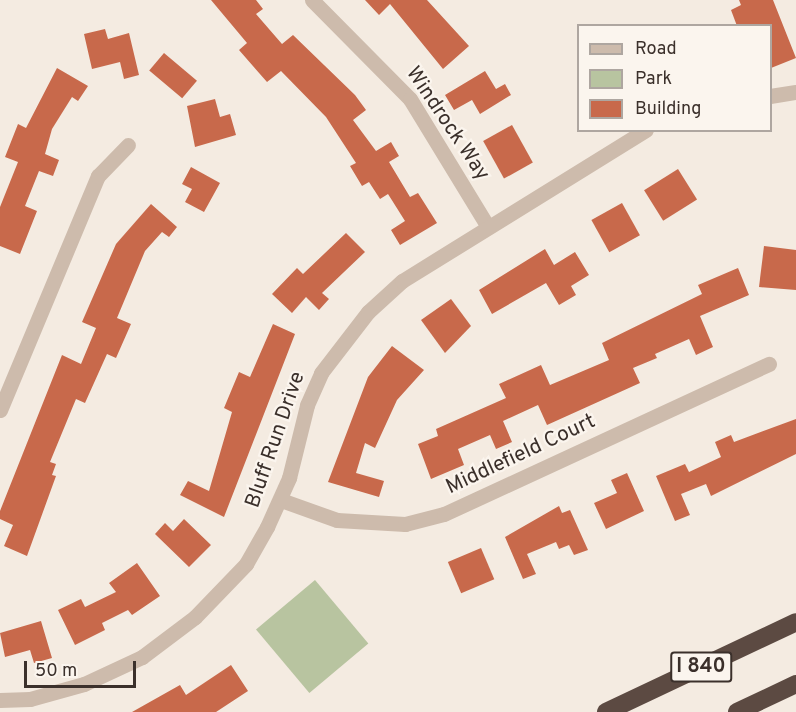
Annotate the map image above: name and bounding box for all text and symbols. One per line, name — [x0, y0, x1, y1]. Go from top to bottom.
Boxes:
legend — [577, 24, 772, 132]
text: Road — [635, 38, 677, 61]
street label: Windrock Way — [400, 62, 494, 186]
text: Park — [635, 68, 672, 91]
text: Building — [635, 98, 701, 121]
street label: Bluff Run Drive — [241, 369, 311, 511]
street label: Middlefield Court — [442, 409, 600, 501]
scale bar — [27, 649, 140, 687]
road number: I 840 — [670, 650, 732, 684]
text: 50 m — [35, 660, 77, 683]

